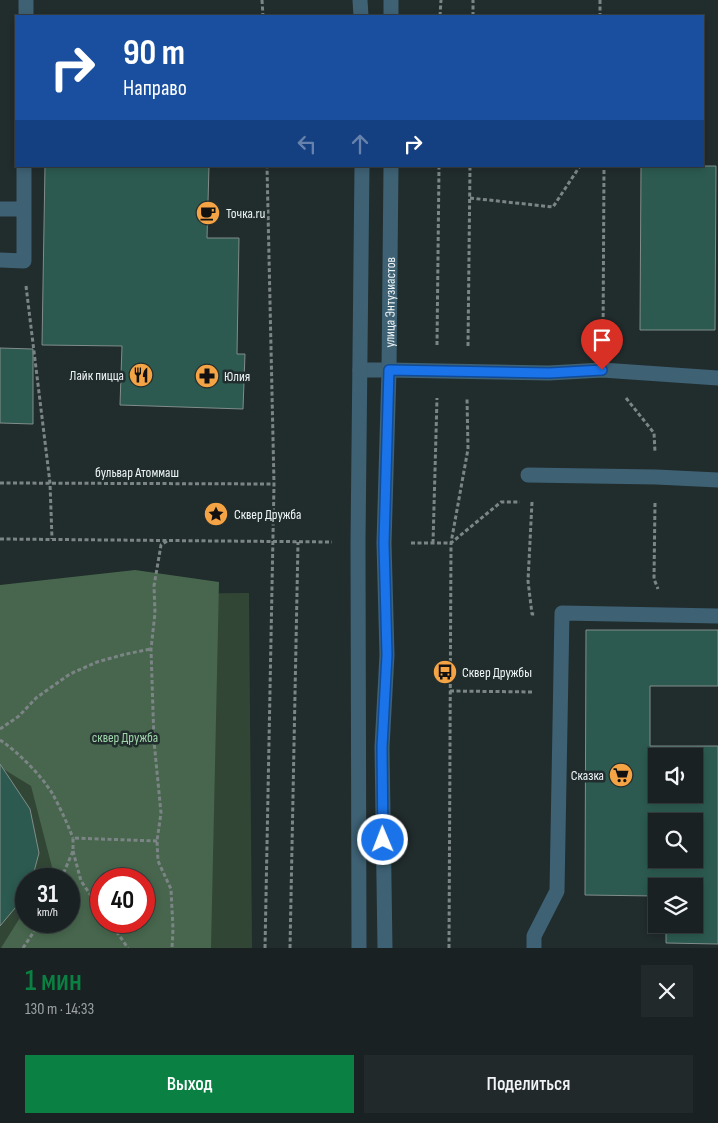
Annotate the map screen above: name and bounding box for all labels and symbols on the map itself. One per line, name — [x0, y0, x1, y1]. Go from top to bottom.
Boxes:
cafe icon: Точка.ru — [195, 200, 221, 226]
place label: Точка.ru — [226, 205, 265, 222]
street label: улица Энтузиастов — [381, 257, 399, 348]
pin — [581, 319, 623, 370]
restaurant icon: Лайк пицца — [128, 362, 154, 388]
pharmacy icon: Юлия — [194, 363, 220, 389]
place label: Лайк пицца — [70, 367, 124, 384]
place label: Юлия — [224, 368, 250, 385]
street label: бульвар Атоммаш — [95, 464, 179, 481]
place icon: Сквер Дружба — [203, 501, 229, 527]
place label: Сквер Дружба — [234, 506, 302, 523]
bus stop icon: Сквер Дружбы — [432, 659, 458, 685]
place label: Сквер Дружбы — [462, 664, 532, 681]
park label: сквер Дружба — [92, 729, 158, 746]
supermarket icon: Сказка — [608, 762, 634, 788]
place label: Сказка — [571, 767, 604, 784]
position arrow — [356, 813, 408, 865]
speed limit sign: 40 — [90, 868, 155, 933]

